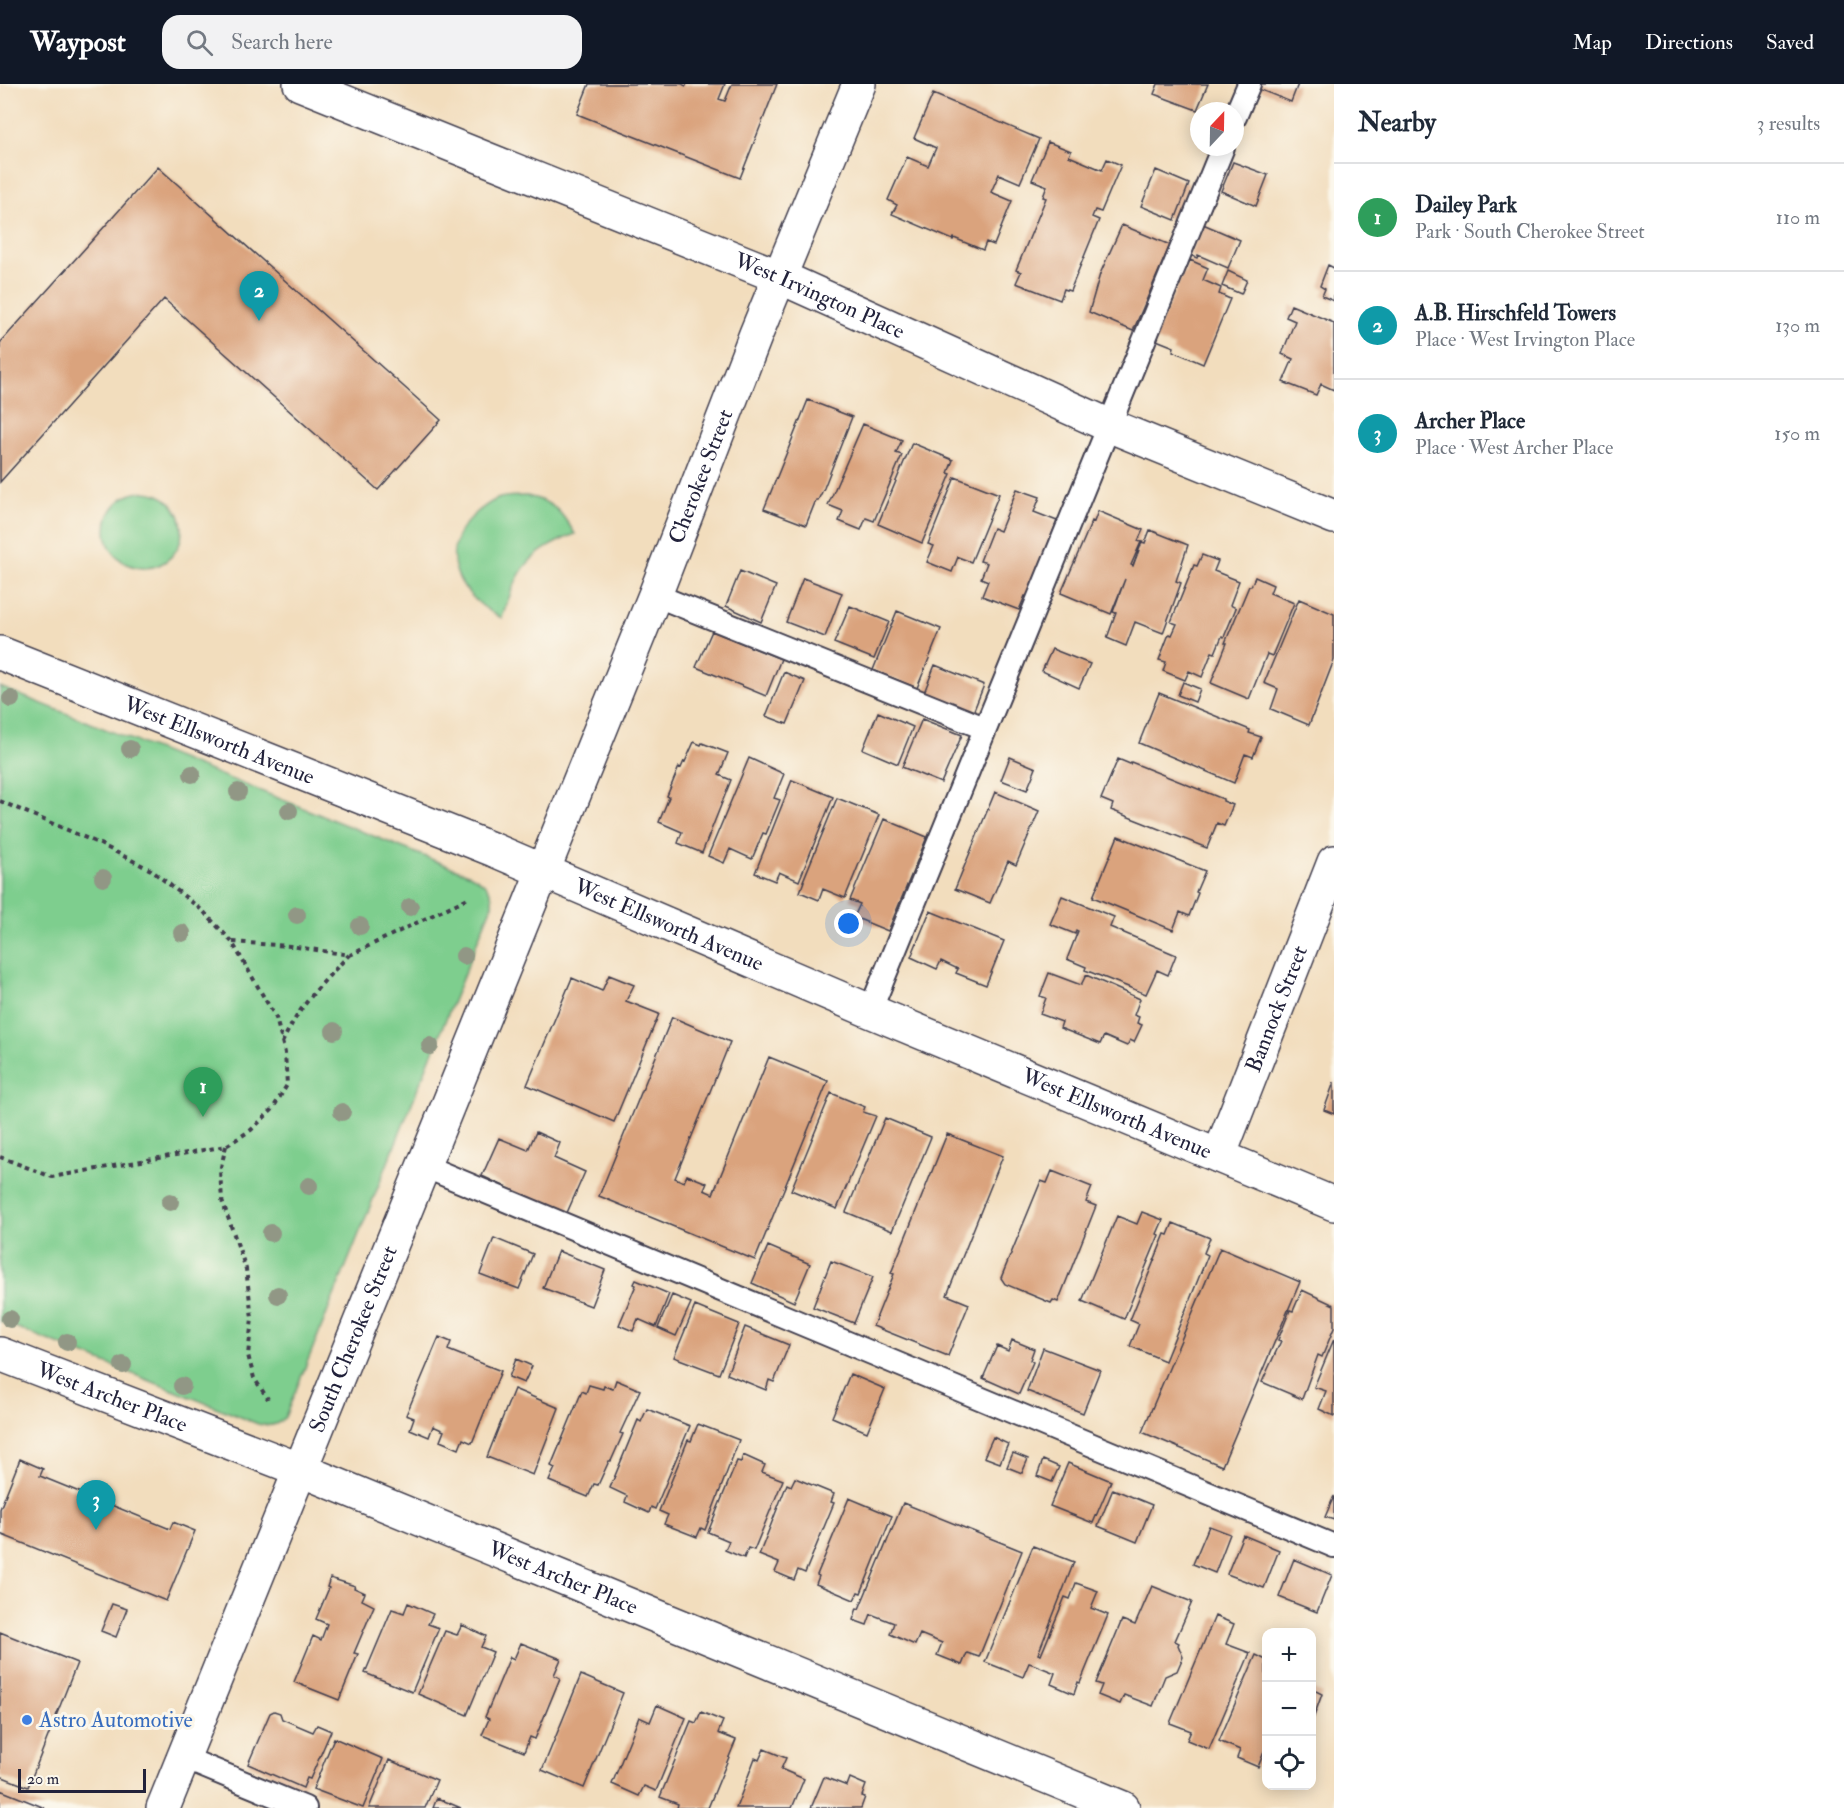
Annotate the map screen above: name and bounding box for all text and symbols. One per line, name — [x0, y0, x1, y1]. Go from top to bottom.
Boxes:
search box — [162, 15, 582, 69]
text: Waypost — [30, 25, 126, 60]
icon: search — [183, 26, 216, 59]
text: Search here — [231, 28, 333, 56]
text: Map — [1572, 29, 1612, 56]
text: Directions — [1645, 29, 1733, 56]
text: Saved — [1766, 29, 1814, 56]
north arrow — [1190, 102, 1244, 156]
text: Nearby — [1358, 107, 1436, 139]
text: 3 results — [1757, 111, 1820, 136]
text: Dailey Park — [1415, 191, 1517, 219]
text: 1 — [1374, 205, 1381, 230]
text: 110 m — [1776, 205, 1820, 230]
text: Park · South Cherokee Street — [1415, 219, 1645, 244]
street label: West Irvington Place — [729, 246, 909, 345]
pin: 2 — [240, 272, 278, 321]
text: A.B. Hirschfeld Towers — [1415, 299, 1616, 327]
text: 2 — [1372, 313, 1383, 338]
text: 130 m — [1775, 313, 1820, 338]
text: Place · West Irvington Place — [1415, 327, 1635, 352]
street label: Cherokee Street — [662, 405, 739, 548]
text: Archer Place — [1415, 407, 1525, 435]
text: 3 — [1374, 421, 1381, 446]
text: 150 m — [1774, 421, 1820, 446]
text: Place · West Archer Place — [1415, 435, 1613, 460]
street label: West Ellsworth Avenue — [119, 689, 319, 791]
street label: West Ellsworth Avenue — [569, 872, 768, 978]
your location — [834, 909, 863, 938]
street label: Bannock Street — [1239, 941, 1314, 1076]
street label: West Ellsworth Avenue — [1017, 1061, 1216, 1165]
pin: 1 — [184, 1068, 222, 1117]
street label: South Cherokee Street — [303, 1241, 404, 1437]
street label: West Archer Place — [32, 1355, 191, 1439]
pin: 3 — [76, 1480, 116, 1530]
street label: West Archer Place — [483, 1534, 642, 1621]
map controls — [1262, 1628, 1316, 1790]
button: + — [1262, 1628, 1316, 1682]
button: − — [1262, 1682, 1316, 1736]
place label: Astro Automotive — [38, 1706, 193, 1734]
marker: Astro Automotive — [20, 1713, 34, 1727]
button: locate — [1262, 1736, 1316, 1790]
scale bar — [18, 1766, 146, 1794]
text: 20 m — [27, 1769, 59, 1789]

